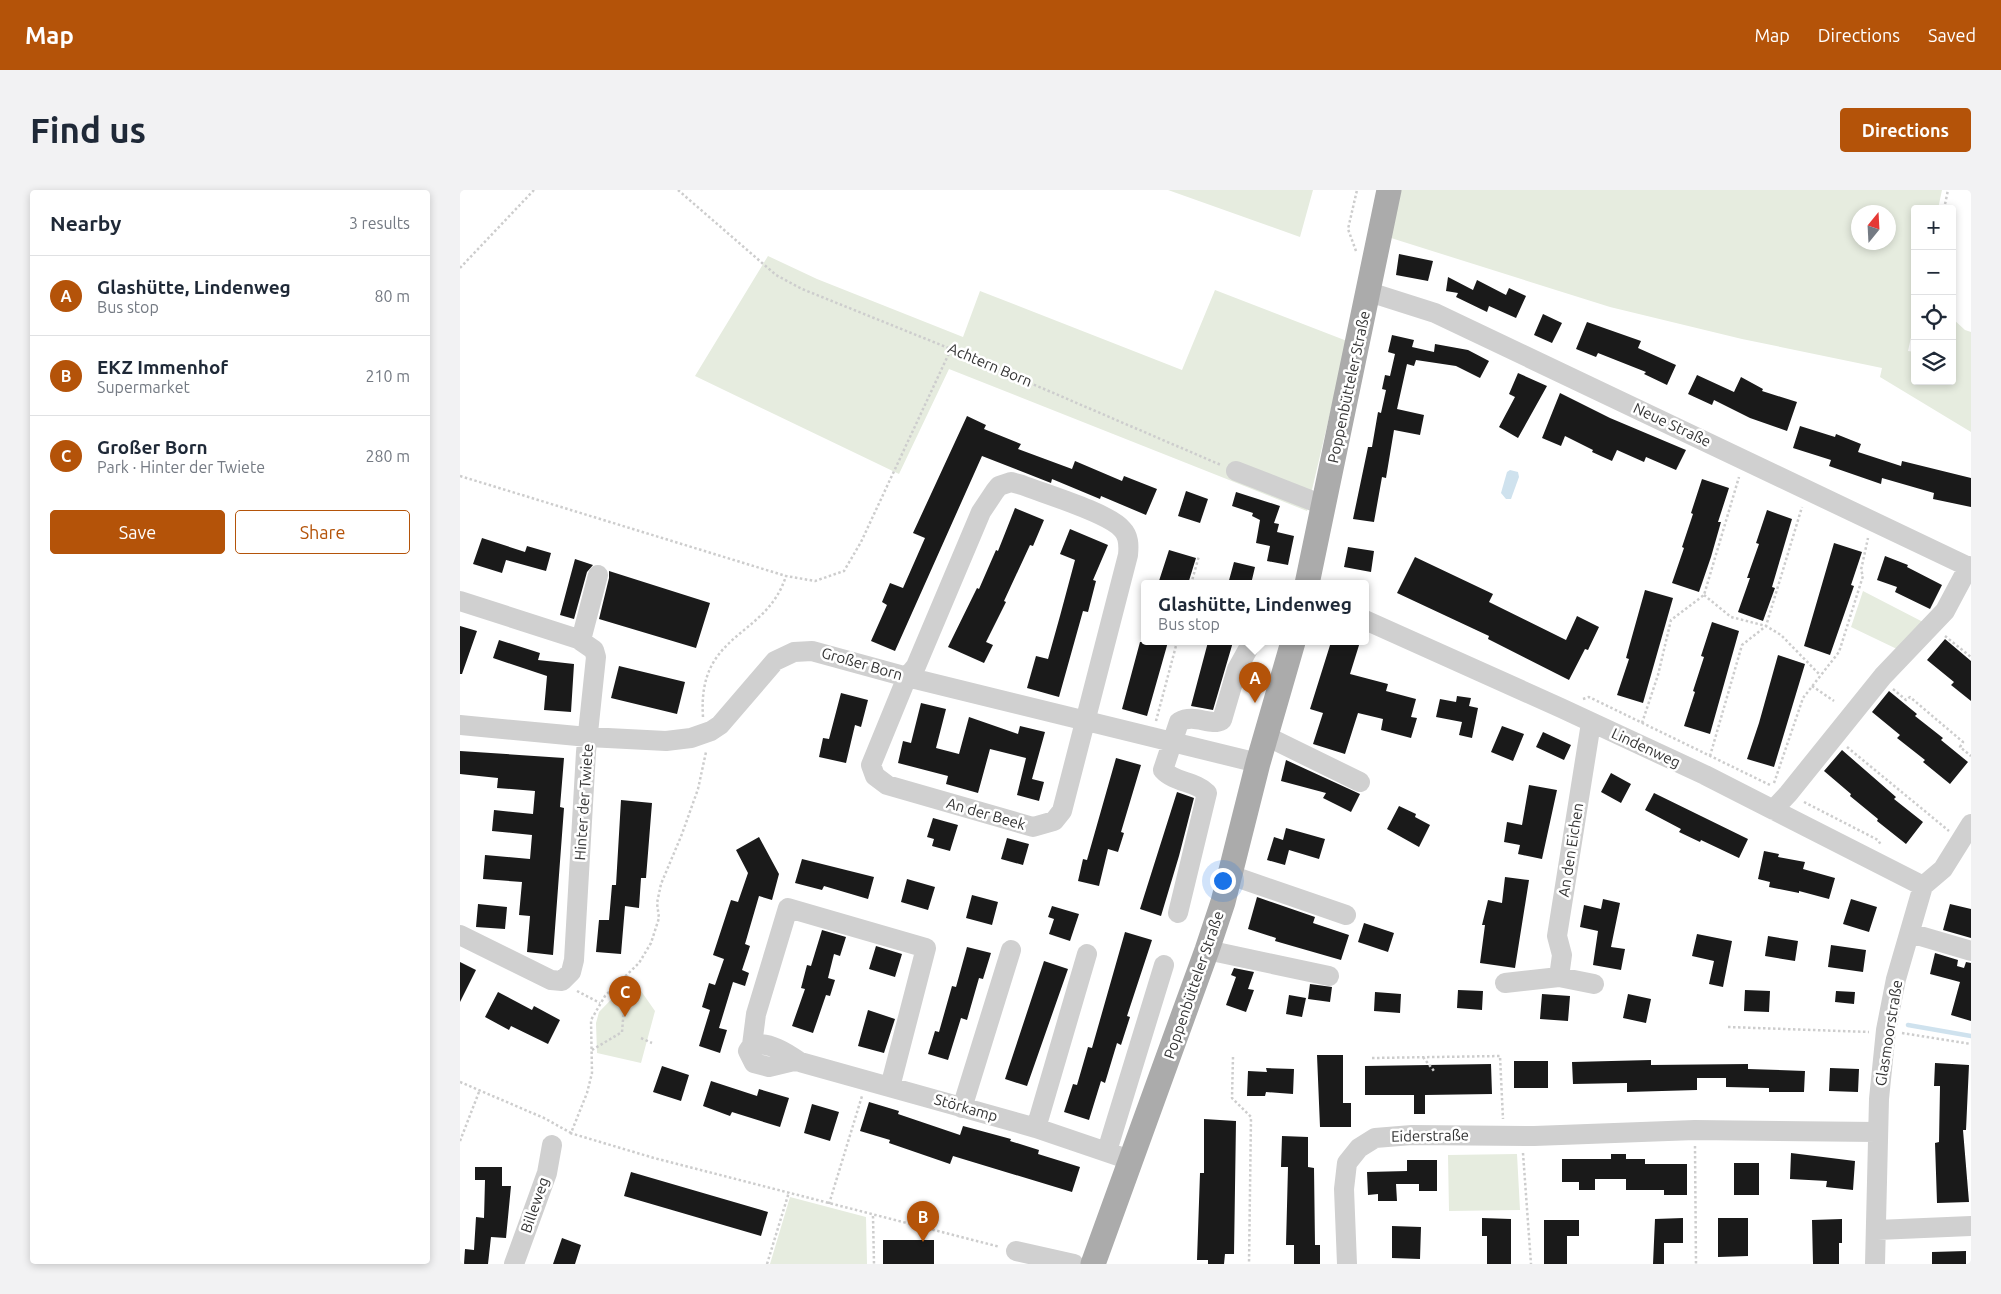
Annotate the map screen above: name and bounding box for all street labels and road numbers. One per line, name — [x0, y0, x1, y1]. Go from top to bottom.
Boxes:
street label: Poppenbütteler Straße — [1324, 309, 1373, 465]
street label: Achtern Born — [946, 339, 1035, 390]
street label: Neue Straße — [1631, 399, 1714, 450]
street label: Großer Born — [820, 644, 905, 683]
street label: Lindenweg — [1609, 724, 1683, 771]
street label: Hinter der Twiete — [571, 743, 596, 861]
street label: An der Beek — [945, 794, 1028, 833]
street label: An den Eichen — [1555, 802, 1586, 898]
street label: Poppenbütteler Straße — [1160, 909, 1227, 1061]
street label: Glasmoorstraße — [1872, 979, 1905, 1087]
street label: Störkamp — [932, 1090, 1000, 1125]
street label: Eiderstraße — [1391, 1126, 1469, 1145]
street label: Billeweg — [517, 1175, 552, 1235]

